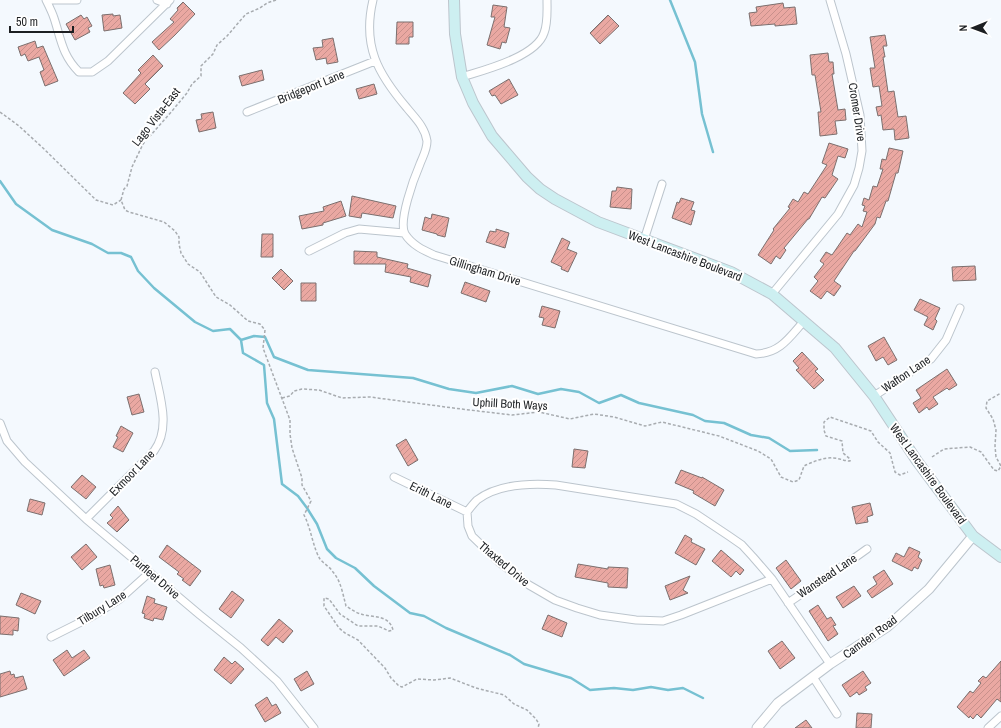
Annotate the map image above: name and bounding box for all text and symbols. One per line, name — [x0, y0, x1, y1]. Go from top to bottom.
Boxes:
scale bar — [10, 8, 73, 34]
north arrow — [953, 8, 993, 48]
text: 50 m — [16, 14, 38, 30]
text: N — [956, 25, 970, 32]
street label: Bridgeport Lane — [275, 66, 347, 108]
street label: Cromer Drive — [844, 82, 870, 142]
street label: Lago Vista-East — [128, 84, 184, 149]
street label: West Lancashire Boulevard — [626, 227, 744, 285]
street label: Gillingham Drive — [447, 253, 523, 289]
street label: Wafton Lane — [879, 352, 933, 396]
street label: Uphill Both Ways — [472, 394, 548, 414]
street label: West Lancashire Boulevard — [886, 420, 970, 528]
street label: Exmoor Lane — [106, 446, 158, 500]
street label: Erith Lane — [407, 478, 455, 512]
street label: Thaxted Drive — [475, 538, 533, 590]
street label: Wanstead Lane — [794, 550, 860, 602]
street label: Purfleet Drive — [127, 552, 183, 602]
street label: Tilbury Lane — [75, 587, 129, 629]
street label: Camden Road — [840, 612, 900, 662]

